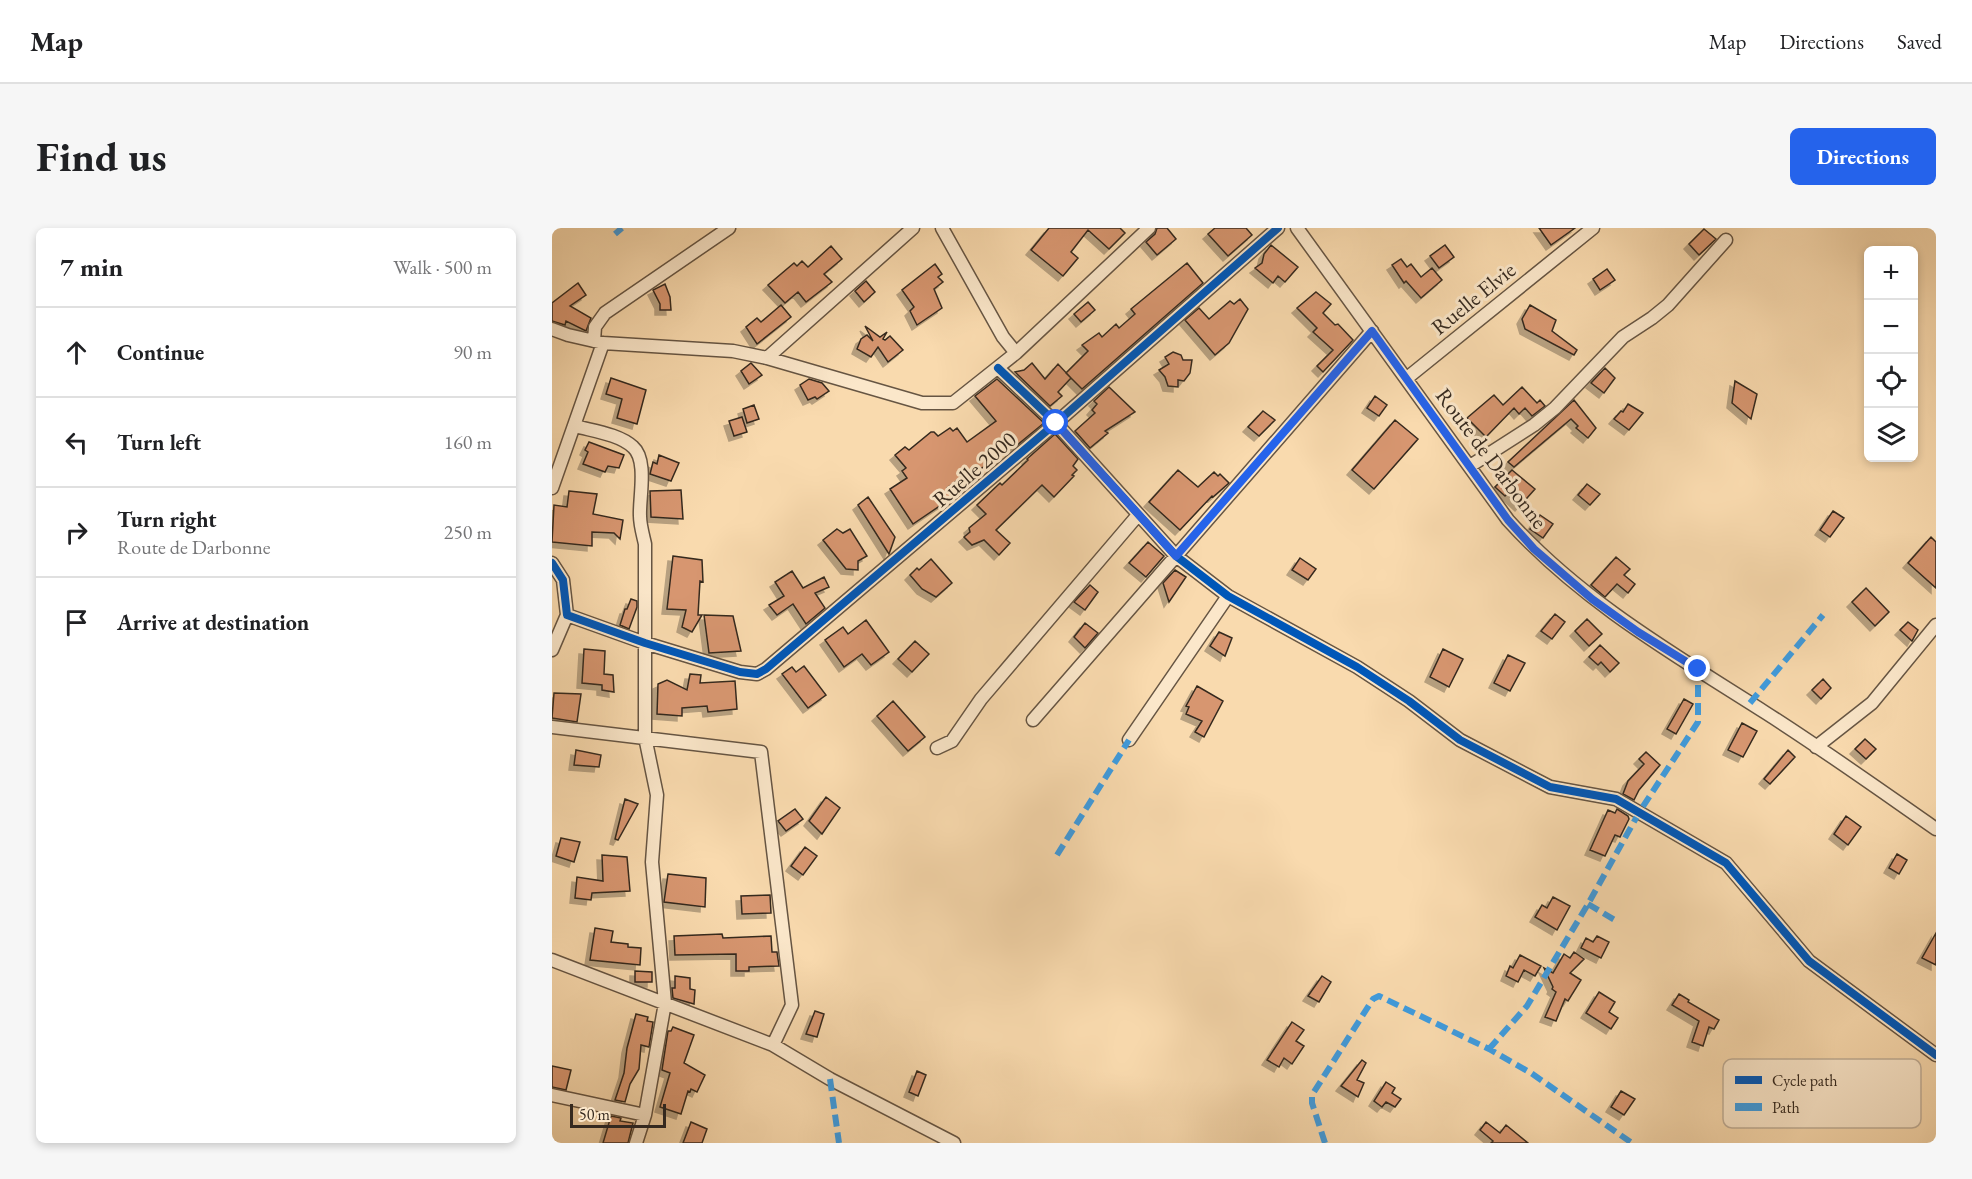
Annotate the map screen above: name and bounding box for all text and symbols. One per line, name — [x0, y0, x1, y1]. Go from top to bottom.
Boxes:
text: Map — [30, 23, 83, 59]
text: Map — [1709, 28, 1746, 55]
text: Directions — [1779, 28, 1864, 55]
text: Saved — [1897, 28, 1942, 55]
button: Directions — [1790, 128, 1936, 185]
text: Find us — [36, 129, 167, 184]
map controls — [1864, 246, 1918, 462]
button: + — [1864, 246, 1918, 300]
text: 7 min — [60, 250, 123, 284]
text: Walk · 500 m — [393, 254, 492, 280]
street label: Ruelle Elvie — [1425, 255, 1522, 341]
button: − — [1864, 300, 1918, 354]
icon: ahead — [60, 336, 93, 369]
text: Continue — [117, 338, 204, 367]
text: 90 m — [453, 339, 492, 365]
button: locate — [1864, 354, 1918, 408]
street label: Route de Darbonne — [1429, 382, 1554, 535]
button: layers — [1864, 408, 1918, 462]
route start — [1042, 409, 1068, 435]
street label: Ruelle 2000 — [926, 425, 1023, 514]
icon: left — [60, 426, 93, 459]
text: Turn left — [117, 428, 201, 457]
text: 160 m — [444, 429, 492, 455]
text: Turn right — [117, 505, 216, 534]
icon: right — [60, 516, 93, 549]
text: 250 m — [444, 519, 492, 545]
text: Route de Darbonne — [117, 534, 271, 560]
icon: arrive — [60, 606, 93, 639]
text: Arrive at destination — [117, 608, 309, 637]
route end — [1684, 655, 1710, 681]
legend — [1723, 1059, 1921, 1128]
text: Cycle path — [1772, 1070, 1837, 1091]
text: Path — [1772, 1097, 1800, 1118]
scale bar — [570, 1101, 666, 1128]
text: 50 m — [579, 1104, 610, 1125]

